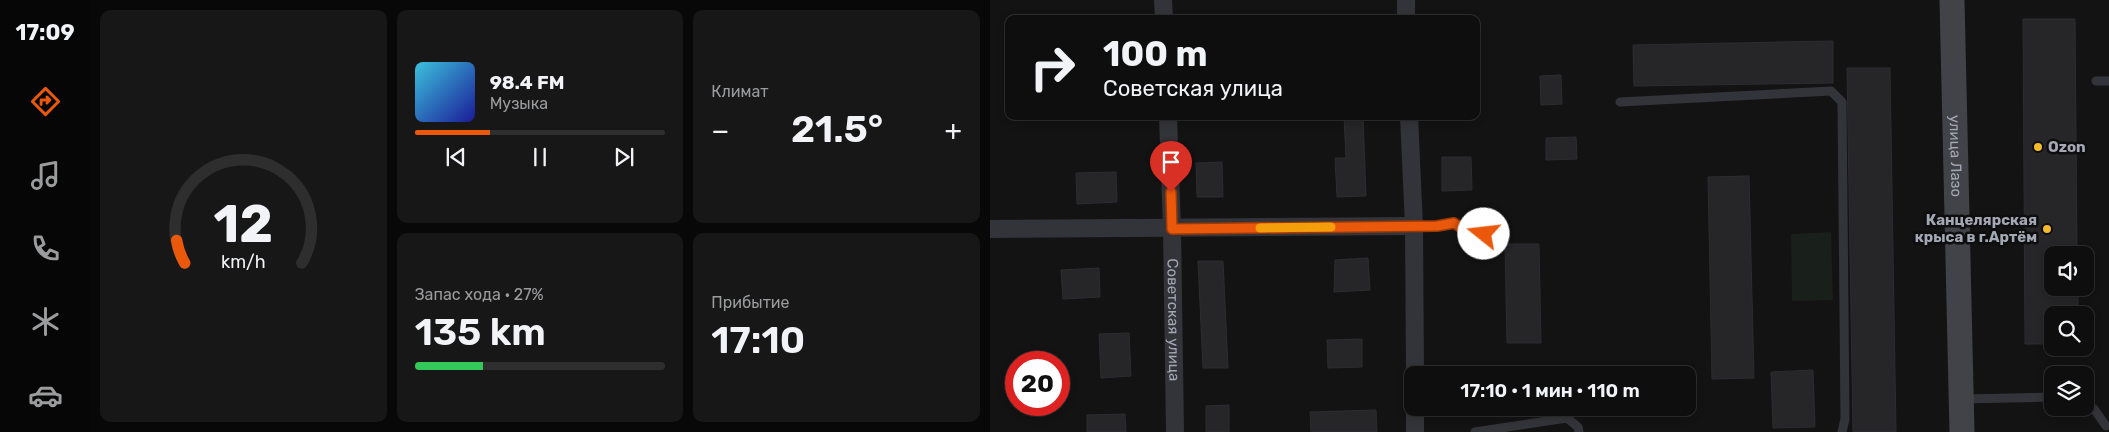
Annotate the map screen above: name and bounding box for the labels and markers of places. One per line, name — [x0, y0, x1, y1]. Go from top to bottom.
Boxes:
place label: Ozon — [2048, 138, 2086, 156]
pin — [1150, 141, 1192, 192]
marker: Ozon — [2032, 141, 2044, 153]
place label: Канцелярская крыса в г.Артём — [1915, 211, 2037, 246]
marker: Канцелярская крыса в г.Артём — [2041, 223, 2053, 235]

